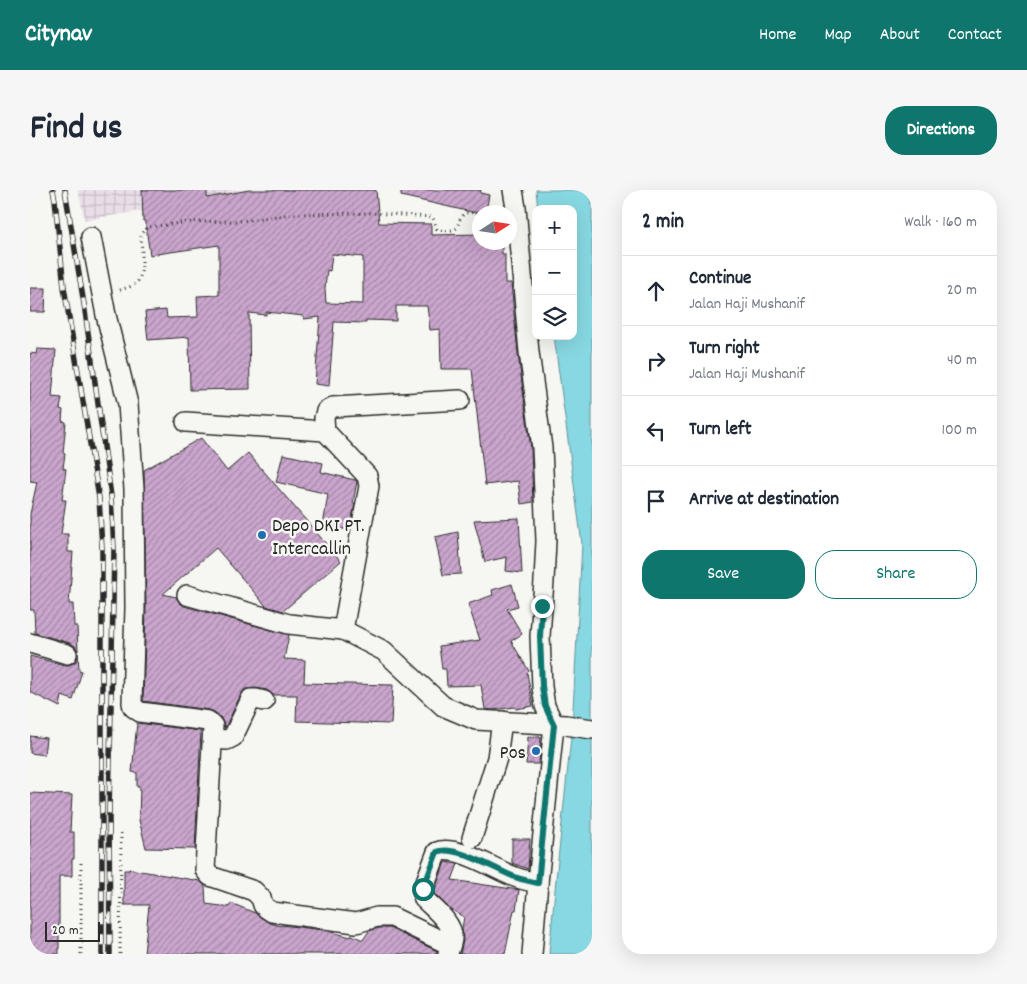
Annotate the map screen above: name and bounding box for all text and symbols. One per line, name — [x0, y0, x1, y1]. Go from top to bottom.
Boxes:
text: Citynav — [25, 18, 92, 52]
text: Home — [759, 23, 796, 48]
text: Map — [824, 23, 852, 48]
text: About — [880, 23, 920, 48]
text: Contact — [948, 23, 1002, 48]
text: Find us — [30, 105, 122, 155]
button: Directions — [885, 106, 997, 155]
north arrow — [472, 205, 517, 250]
map controls — [532, 205, 577, 340]
button: + — [532, 205, 577, 250]
text: 2 min — [642, 208, 684, 238]
text: Walk · 160 m — [904, 211, 977, 234]
button: − — [532, 250, 577, 295]
text: Continue — [689, 266, 751, 293]
icon: ahead — [642, 277, 670, 305]
text: 20 m — [947, 279, 977, 302]
text: Jalan Haji Mushanif — [689, 293, 805, 316]
button: layers — [532, 295, 577, 340]
text: Turn right — [689, 336, 760, 363]
icon: right — [642, 347, 670, 375]
text: 40 m — [947, 349, 977, 372]
text: Jalan Haji Mushanif — [689, 363, 805, 386]
icon: left — [642, 417, 670, 445]
text: Turn left — [689, 417, 752, 444]
text: 100 m — [941, 419, 977, 442]
icon: arrive — [642, 487, 670, 515]
text: Arrive at destination — [689, 487, 839, 514]
place label: Depo DKI PT. Intercallin — [272, 513, 365, 564]
marker: Depo DKI PT. Intercallin — [256, 529, 268, 541]
button: Save — [642, 550, 805, 599]
button: Share — [815, 550, 977, 599]
route end — [531, 595, 554, 618]
place label: Pos — [500, 740, 526, 768]
marker: Pos — [530, 745, 542, 757]
route start — [412, 878, 435, 901]
scale bar — [45, 919, 100, 942]
text: 20 m — [52, 921, 79, 941]

